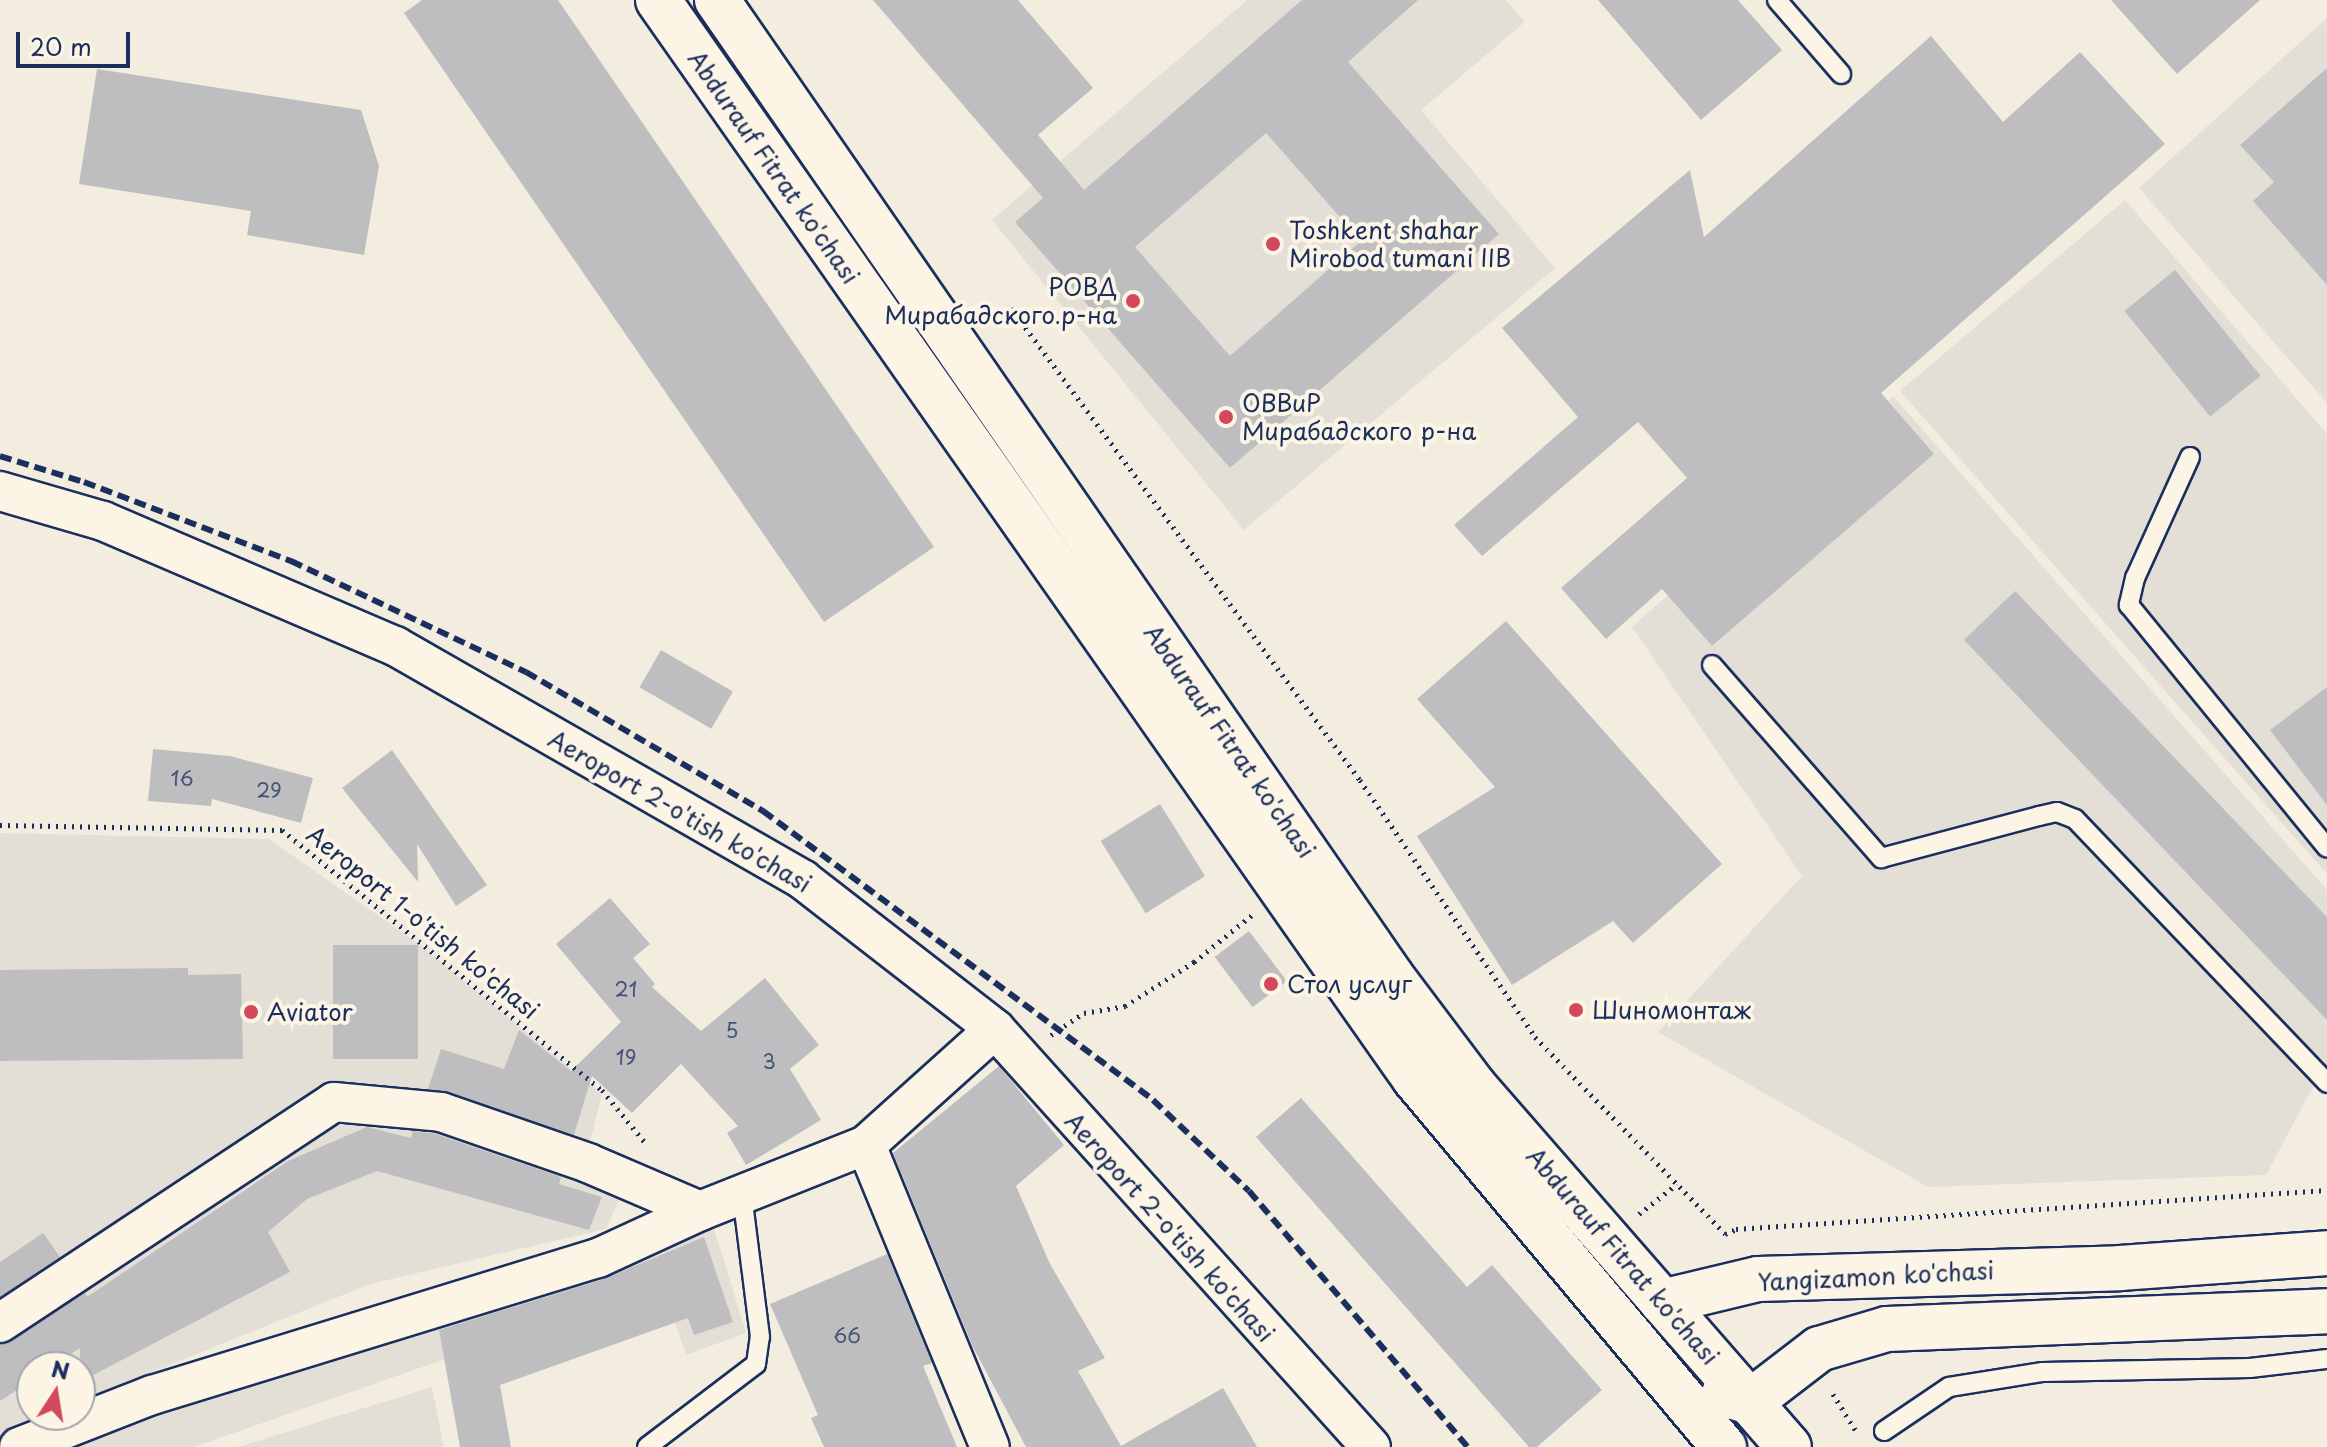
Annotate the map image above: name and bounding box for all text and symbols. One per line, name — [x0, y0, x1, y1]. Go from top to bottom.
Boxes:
scale bar — [20, 16, 134, 66]
text: 20 m — [30, 28, 92, 64]
street label: Abdurauf Fitrat ko'chasi — [682, 44, 866, 290]
place label: Toshkent shahar Mirobod tumani IIB — [1289, 216, 1511, 272]
marker: Toshkent shahar Mirobod tumani IIB — [1264, 235, 1282, 253]
place label: РОВД Мирабадского.р-на — [884, 273, 1117, 329]
marker: РОВД Мирабадского.р-на — [1124, 292, 1142, 310]
place label: ОВВиР Мирабадского р-на — [1242, 389, 1476, 445]
marker: ОВВиР Мирабадского р-на — [1217, 408, 1235, 426]
street label: Abdurauf Fitrat ko'chasi — [1138, 618, 1322, 864]
street label: Aeroport 2-o'tish ko'chasi — [544, 724, 816, 898]
house number: 16 — [171, 766, 193, 790]
house number: 29 — [256, 778, 282, 802]
street label: Aeroport 1-o'tish ko'chasi — [301, 819, 545, 1025]
place label: Стол услуг — [1287, 970, 1412, 998]
marker: Стол услуг — [1262, 975, 1280, 993]
house number: 21 — [614, 977, 638, 1001]
place label: Шиномонтаж — [1592, 996, 1751, 1024]
place label: Aviator — [267, 998, 353, 1026]
marker: Шиномонтаж — [1567, 1001, 1585, 1019]
marker: Aviator — [242, 1003, 260, 1021]
house number: 5 — [726, 1018, 738, 1042]
house number: 19 — [616, 1045, 636, 1069]
house number: 3 — [762, 1049, 776, 1073]
street label: Aeroport 2-o'tish ko'chasi — [1060, 1107, 1280, 1347]
street label: Abdurauf Fitrat ko'chasi — [1520, 1141, 1726, 1371]
street label: Yangizamon ko'chasi — [1757, 1255, 1995, 1297]
house number: 66 — [833, 1323, 861, 1347]
north arrow — [16, 1351, 96, 1431]
text: N — [49, 1351, 73, 1387]

